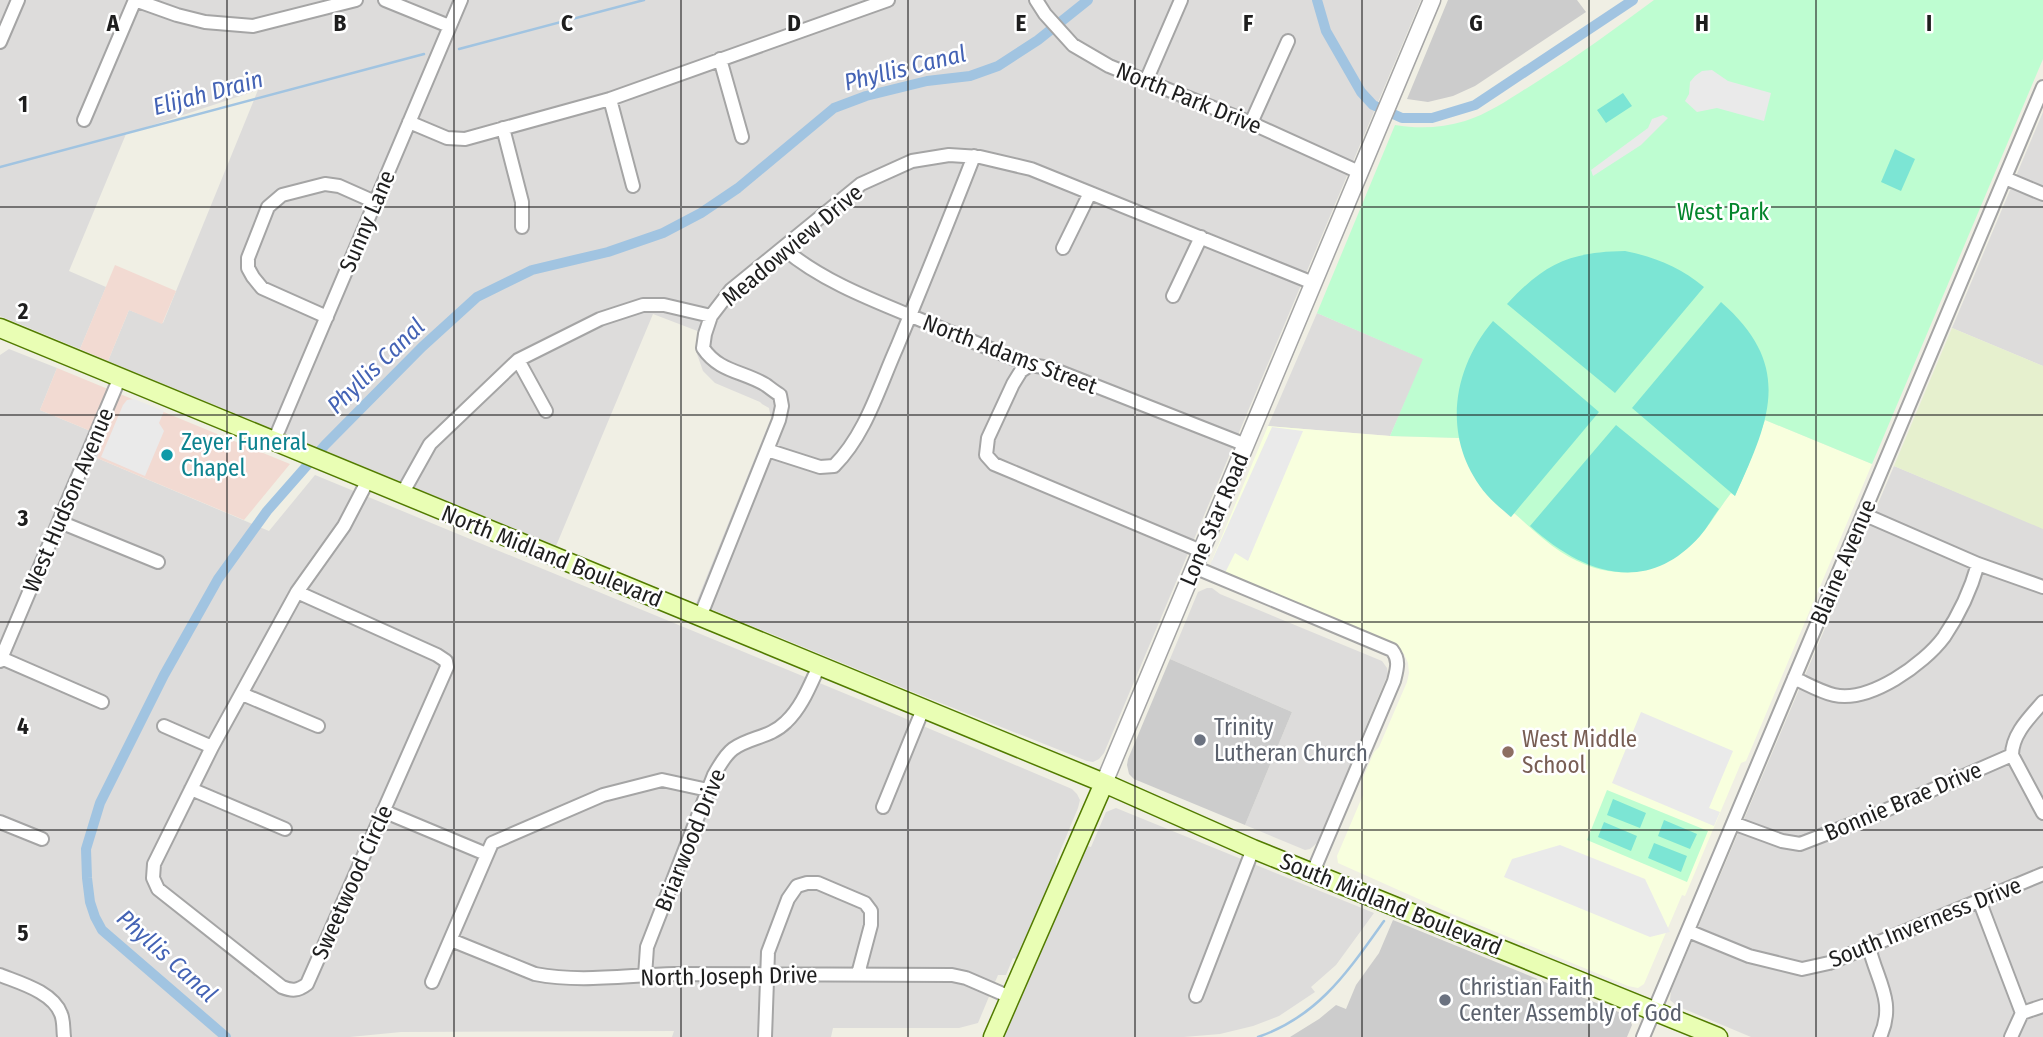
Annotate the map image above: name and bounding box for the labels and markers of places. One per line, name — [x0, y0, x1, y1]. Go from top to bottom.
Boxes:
place label: Zeyer Funeral Chapel — [181, 428, 307, 482]
marker: Zeyer Funeral Chapel — [159, 447, 175, 463]
place label: Trinity Lutheran Church — [1214, 713, 1368, 767]
place label: West Middle School — [1522, 725, 1637, 779]
marker: Trinity Lutheran Church — [1192, 732, 1208, 748]
marker: West Middle School — [1500, 744, 1516, 760]
place label: Christian Faith Center Assembly of God — [1459, 973, 1682, 1027]
marker: Christian Faith Center Assembly of God — [1437, 992, 1453, 1008]

